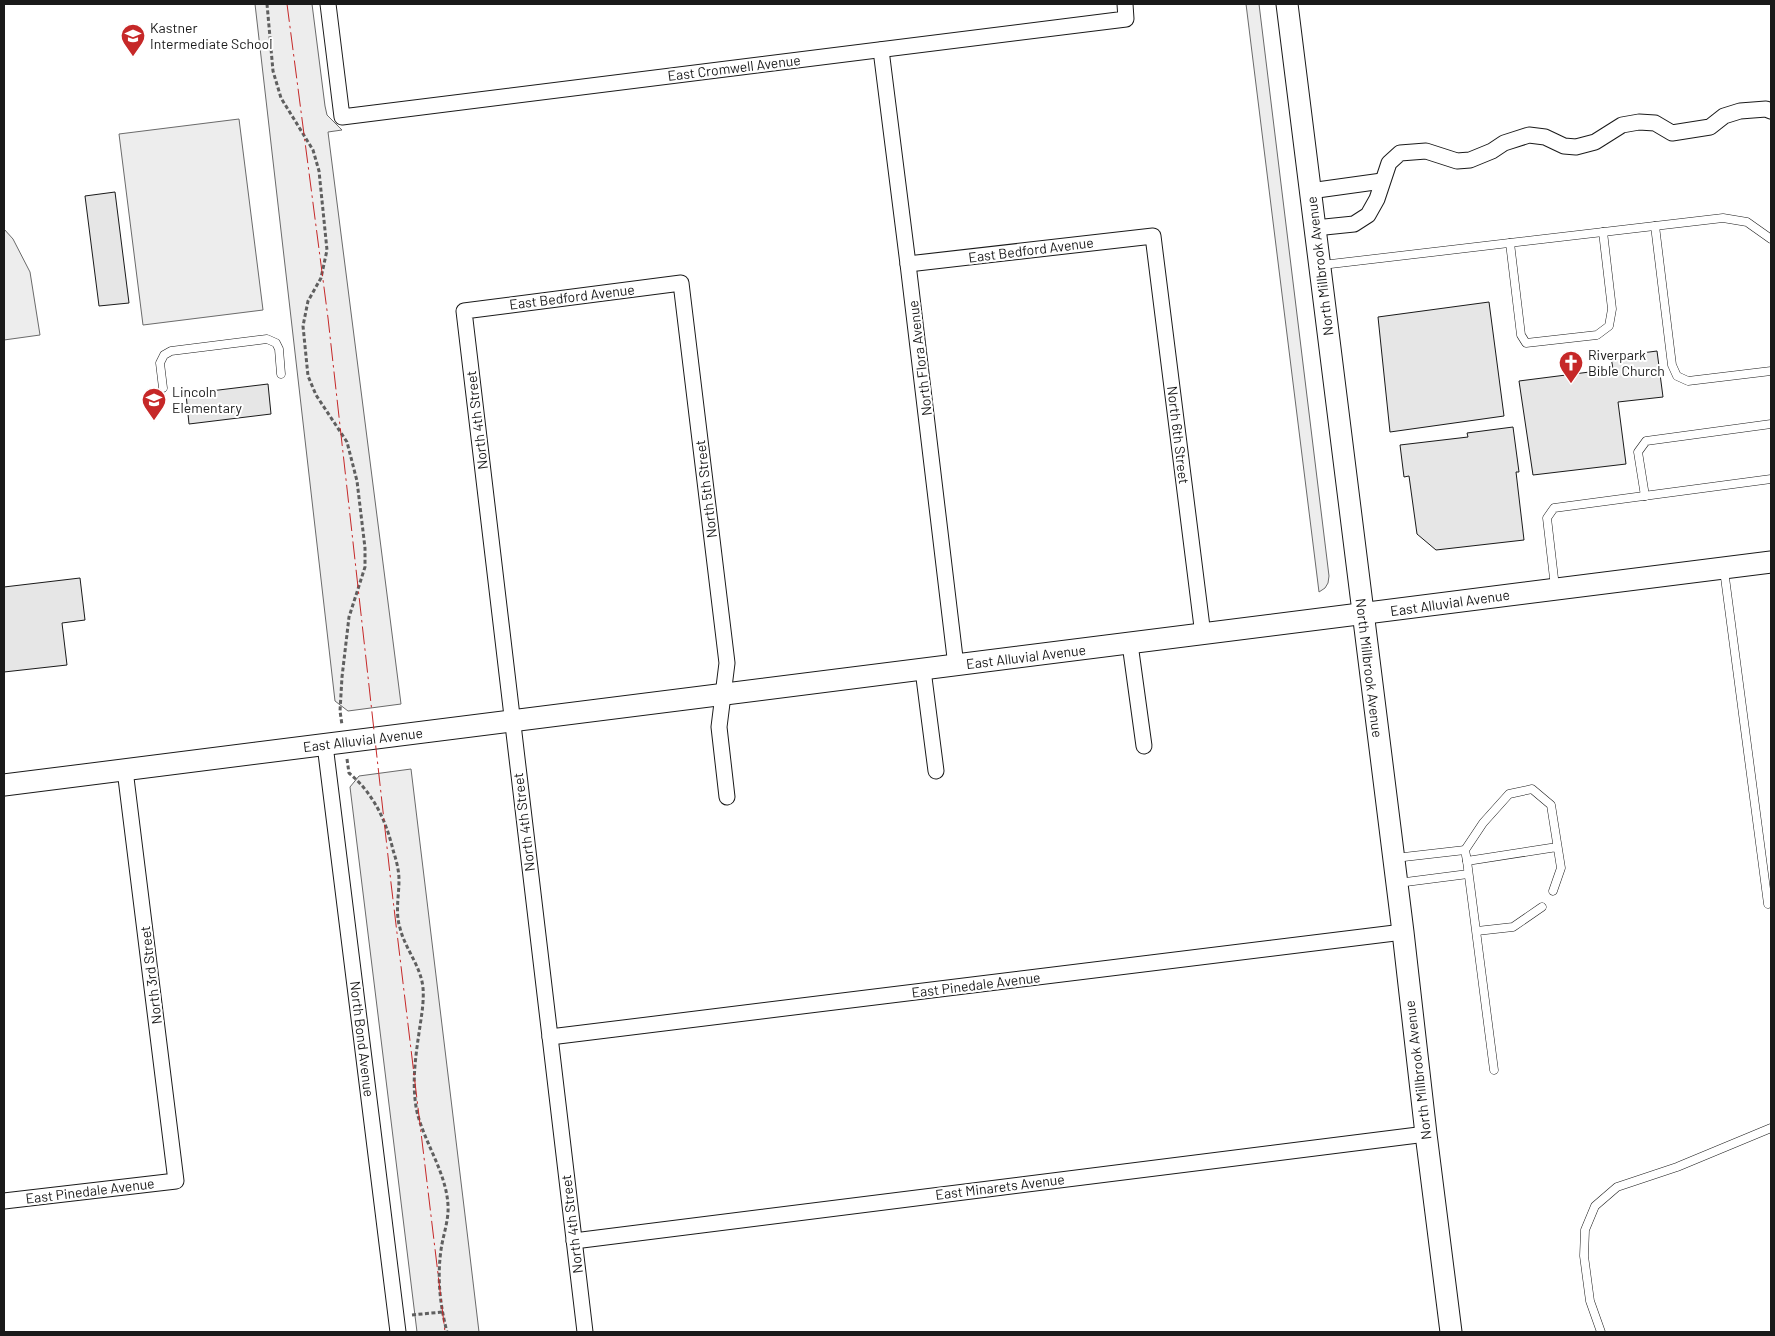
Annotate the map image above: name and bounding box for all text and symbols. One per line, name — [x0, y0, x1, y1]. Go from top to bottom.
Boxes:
place label: Kastner Intermediate School — [150, 19, 272, 52]
school or university icon: Kastner Intermediate School — [120, 23, 146, 57]
street label: East Cromwell Avenue — [666, 51, 801, 84]
street label: North Millbrook Avenue — [1303, 195, 1336, 337]
street label: East Bedford Avenue — [967, 233, 1095, 266]
street label: East Bedford Avenue — [508, 280, 636, 313]
street label: North Flora Avenue — [904, 299, 935, 417]
place label: Riverpark Bible Church — [1588, 346, 1665, 379]
church icon: Riverpark Bible Church — [1558, 350, 1584, 384]
street label: North 4th Street — [462, 370, 491, 470]
place label: Lincoln Elementary — [172, 383, 242, 416]
street label: North 6th Street — [1164, 385, 1193, 485]
school or university icon: Lincoln Elementary — [141, 387, 167, 421]
street label: North 5th Street — [691, 439, 720, 539]
street label: East Alluvial Avenue — [1389, 586, 1511, 619]
street label: North Millbrook Avenue — [1353, 597, 1386, 739]
street label: East Alluvial Avenue — [965, 641, 1087, 672]
street label: East Alluvial Avenue — [302, 724, 424, 755]
street label: North 4th Street — [509, 772, 538, 872]
street label: North 3rd Street — [136, 925, 165, 1025]
street label: East Pinedale Avenue — [910, 968, 1041, 1001]
street label: North Bond Avenue — [347, 980, 378, 1098]
street label: North Millbrook Avenue — [1401, 999, 1434, 1141]
street label: East Minarets Avenue — [934, 1170, 1066, 1203]
street label: East Pinedale Avenue — [24, 1174, 155, 1207]
street label: North 4th Street — [557, 1174, 586, 1274]

